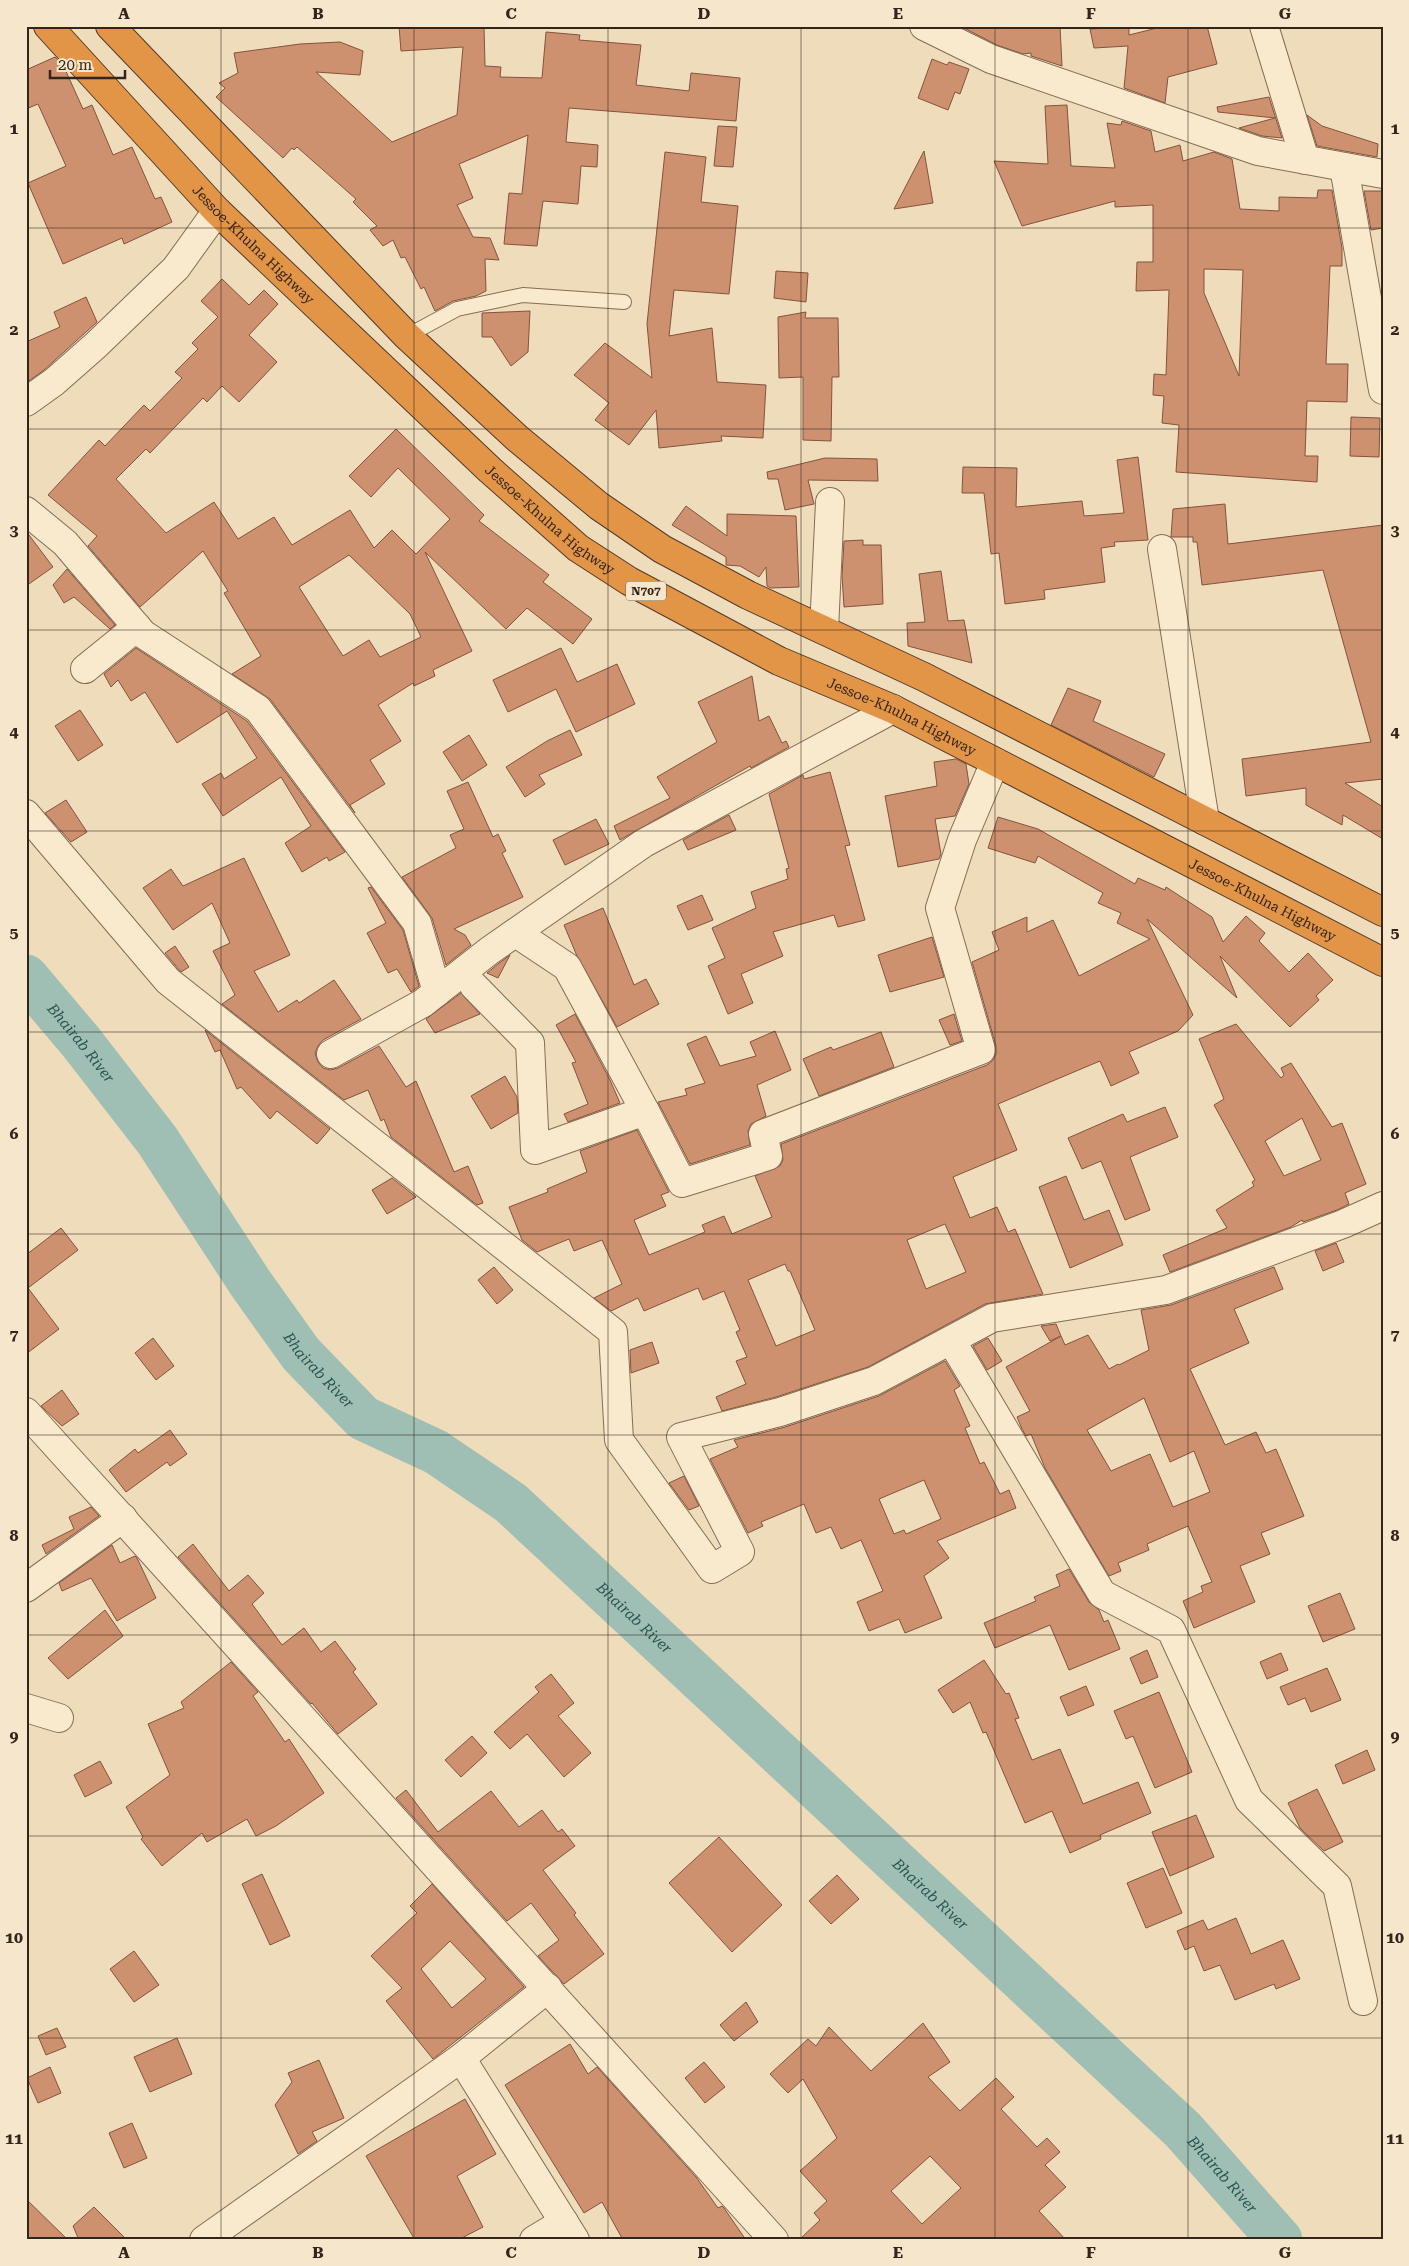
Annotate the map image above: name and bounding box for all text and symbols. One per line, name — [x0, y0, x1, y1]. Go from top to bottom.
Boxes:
text: A — [118, 4, 130, 23]
text: B — [312, 4, 324, 23]
text: C — [505, 4, 517, 23]
text: D — [698, 4, 711, 23]
text: E — [893, 4, 903, 23]
text: F — [1086, 4, 1096, 23]
text: G — [1279, 4, 1292, 23]
scale bar — [50, 48, 125, 80]
text: 20 m — [58, 56, 93, 74]
text: 1 — [10, 119, 19, 138]
text: 1 — [1391, 119, 1400, 138]
street label: Jessoe-Khulna Highway — [189, 182, 318, 308]
text: 2 — [10, 320, 19, 339]
text: 2 — [1391, 320, 1400, 339]
street label: Jessoe-Khulna Highway — [482, 462, 618, 578]
text: 3 — [10, 521, 19, 540]
text: 3 — [1391, 521, 1400, 540]
road number: N707 — [626, 582, 666, 600]
street label: Jessoe-Khulna Highway — [825, 674, 980, 759]
text: 4 — [10, 722, 19, 741]
text: 4 — [1391, 722, 1400, 741]
street label: Jessoe-Khulna Highway — [1186, 855, 1340, 945]
text: 5 — [10, 923, 19, 942]
text: 5 — [1391, 923, 1400, 942]
water label: Bhairab River — [43, 999, 119, 1087]
text: 6 — [10, 1124, 19, 1143]
text: 6 — [1391, 1124, 1400, 1143]
text: 7 — [10, 1325, 19, 1344]
text: 7 — [1391, 1325, 1400, 1344]
water label: Bhairab River — [279, 1328, 358, 1413]
text: 8 — [10, 1526, 19, 1545]
text: 8 — [1391, 1526, 1400, 1545]
water label: Bhairab River — [592, 1578, 676, 1658]
text: 9 — [10, 1727, 19, 1746]
text: 9 — [1391, 1727, 1400, 1746]
water label: Bhairab River — [888, 1854, 972, 1934]
text: 10 — [5, 1928, 23, 1947]
text: 10 — [1386, 1928, 1404, 1947]
text: 11 — [5, 2129, 23, 2148]
text: 11 — [1386, 2129, 1404, 2148]
water label: Bhairab River — [1183, 2132, 1261, 2217]
text: A — [118, 2243, 130, 2262]
text: B — [312, 2243, 324, 2262]
text: C — [505, 2243, 517, 2262]
text: D — [698, 2243, 711, 2262]
text: E — [893, 2243, 903, 2262]
text: F — [1086, 2243, 1096, 2262]
text: G — [1279, 2243, 1292, 2262]

